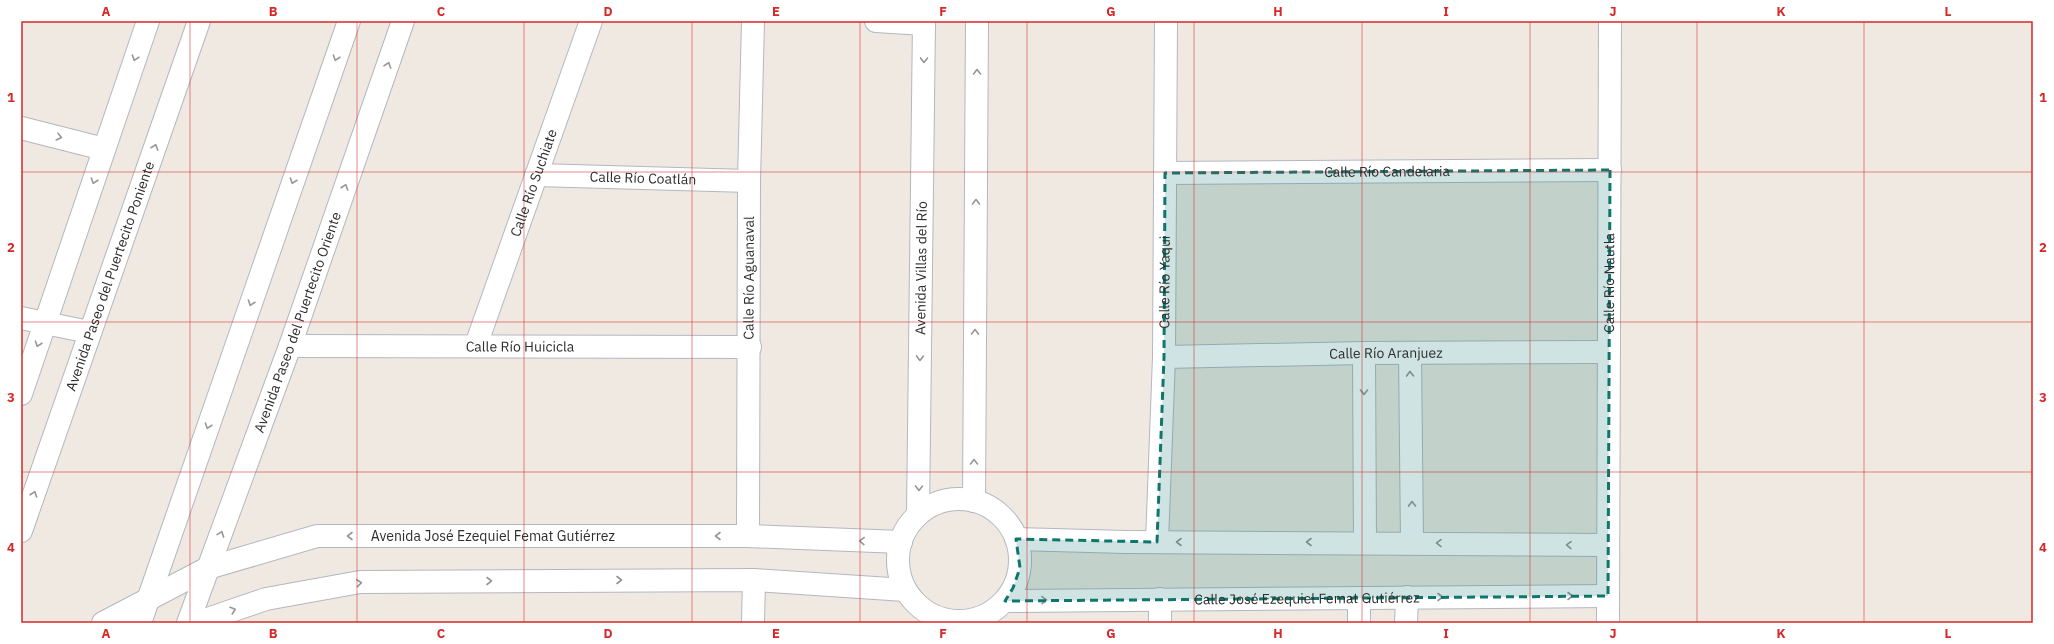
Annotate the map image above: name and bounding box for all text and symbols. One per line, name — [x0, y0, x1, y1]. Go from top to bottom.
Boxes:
text: A — [102, 3, 111, 20]
text: B — [269, 3, 278, 20]
text: C — [437, 3, 446, 20]
text: D — [603, 3, 613, 20]
text: E — [772, 3, 780, 20]
text: F — [939, 3, 947, 20]
text: G — [1106, 3, 1116, 20]
text: H — [1273, 3, 1283, 20]
text: I — [1443, 3, 1449, 20]
text: J — [1609, 3, 1617, 20]
text: K — [1776, 3, 1786, 20]
text: L — [1945, 3, 1952, 20]
one-way arrow — [132, 54, 140, 61]
one-way arrow — [332, 54, 341, 61]
one-way arrow — [919, 57, 928, 63]
one-way arrow — [384, 61, 392, 68]
one-way arrow — [972, 69, 981, 75]
text: 1 — [7, 89, 15, 106]
text: 1 — [2039, 89, 2047, 106]
street label: Calle Río Suchiate — [506, 126, 561, 239]
one-way arrow — [56, 133, 62, 141]
one-way arrow — [150, 143, 159, 150]
street label: Avenida Paseo del Puertecito Poniente — [62, 159, 158, 393]
street label: Calle Río Candelaria — [1324, 162, 1450, 181]
street label: Calle Río Coatlán — [589, 168, 696, 189]
one-way arrow — [90, 177, 98, 184]
one-way arrow — [290, 177, 298, 184]
one-way arrow — [341, 184, 349, 191]
one-way arrow — [972, 199, 980, 205]
street label: Avenida Villas del Río — [911, 201, 931, 335]
street label: Avenida Paseo del Puertecito Oriente — [250, 209, 345, 435]
street label: Calle Río Aguanaval — [740, 216, 758, 340]
street label: Calle Río Nautla — [1600, 232, 1618, 333]
street label: Calle Río Yaqui — [1155, 236, 1174, 329]
text: 2 — [7, 239, 15, 256]
text: 2 — [2039, 239, 2047, 256]
one-way arrow — [247, 300, 255, 307]
one-way arrow — [971, 329, 979, 335]
street label: Calle Río Huicicla — [466, 337, 575, 356]
one-way arrow — [34, 340, 43, 347]
street label: Calle Río Aranjuez — [1329, 344, 1443, 363]
one-way arrow — [916, 355, 924, 361]
one-way arrow — [1406, 371, 1414, 377]
text: 3 — [7, 389, 15, 406]
one-way arrow — [1360, 389, 1368, 395]
text: 3 — [2039, 389, 2047, 406]
one-way arrow — [204, 423, 213, 430]
one-way arrow — [970, 459, 978, 465]
one-way arrow — [915, 485, 923, 491]
one-way arrow — [29, 491, 37, 498]
one-way arrow — [1408, 501, 1416, 507]
street label: Avenida José Ezequiel Femat Gutiérrez — [371, 527, 615, 545]
one-way arrow — [216, 530, 224, 537]
one-way arrow — [347, 532, 353, 540]
one-way arrow — [715, 532, 721, 540]
one-way arrow — [859, 536, 865, 545]
one-way arrow — [1176, 538, 1182, 546]
one-way arrow — [1306, 538, 1312, 546]
text: 4 — [7, 539, 15, 556]
one-way arrow — [1436, 539, 1442, 548]
text: 4 — [2039, 539, 2047, 556]
one-way arrow — [1566, 541, 1572, 549]
one-way arrow — [616, 576, 622, 584]
one-way arrow — [486, 577, 492, 585]
one-way arrow — [356, 578, 362, 587]
street label: Calle José Ezequiel Femat Gutiérrez — [1194, 589, 1420, 608]
one-way arrow — [1567, 592, 1573, 600]
one-way arrow — [1437, 593, 1443, 601]
one-way arrow — [1041, 596, 1047, 604]
one-way arrow — [229, 606, 236, 615]
text: A — [102, 625, 111, 642]
text: B — [269, 625, 278, 642]
text: C — [437, 625, 446, 642]
text: D — [603, 625, 613, 642]
text: E — [772, 625, 780, 642]
text: F — [939, 625, 947, 642]
text: G — [1106, 625, 1116, 642]
text: H — [1273, 625, 1283, 642]
text: I — [1443, 625, 1449, 642]
text: J — [1609, 625, 1617, 642]
text: K — [1776, 625, 1786, 642]
text: L — [1945, 625, 1952, 642]

